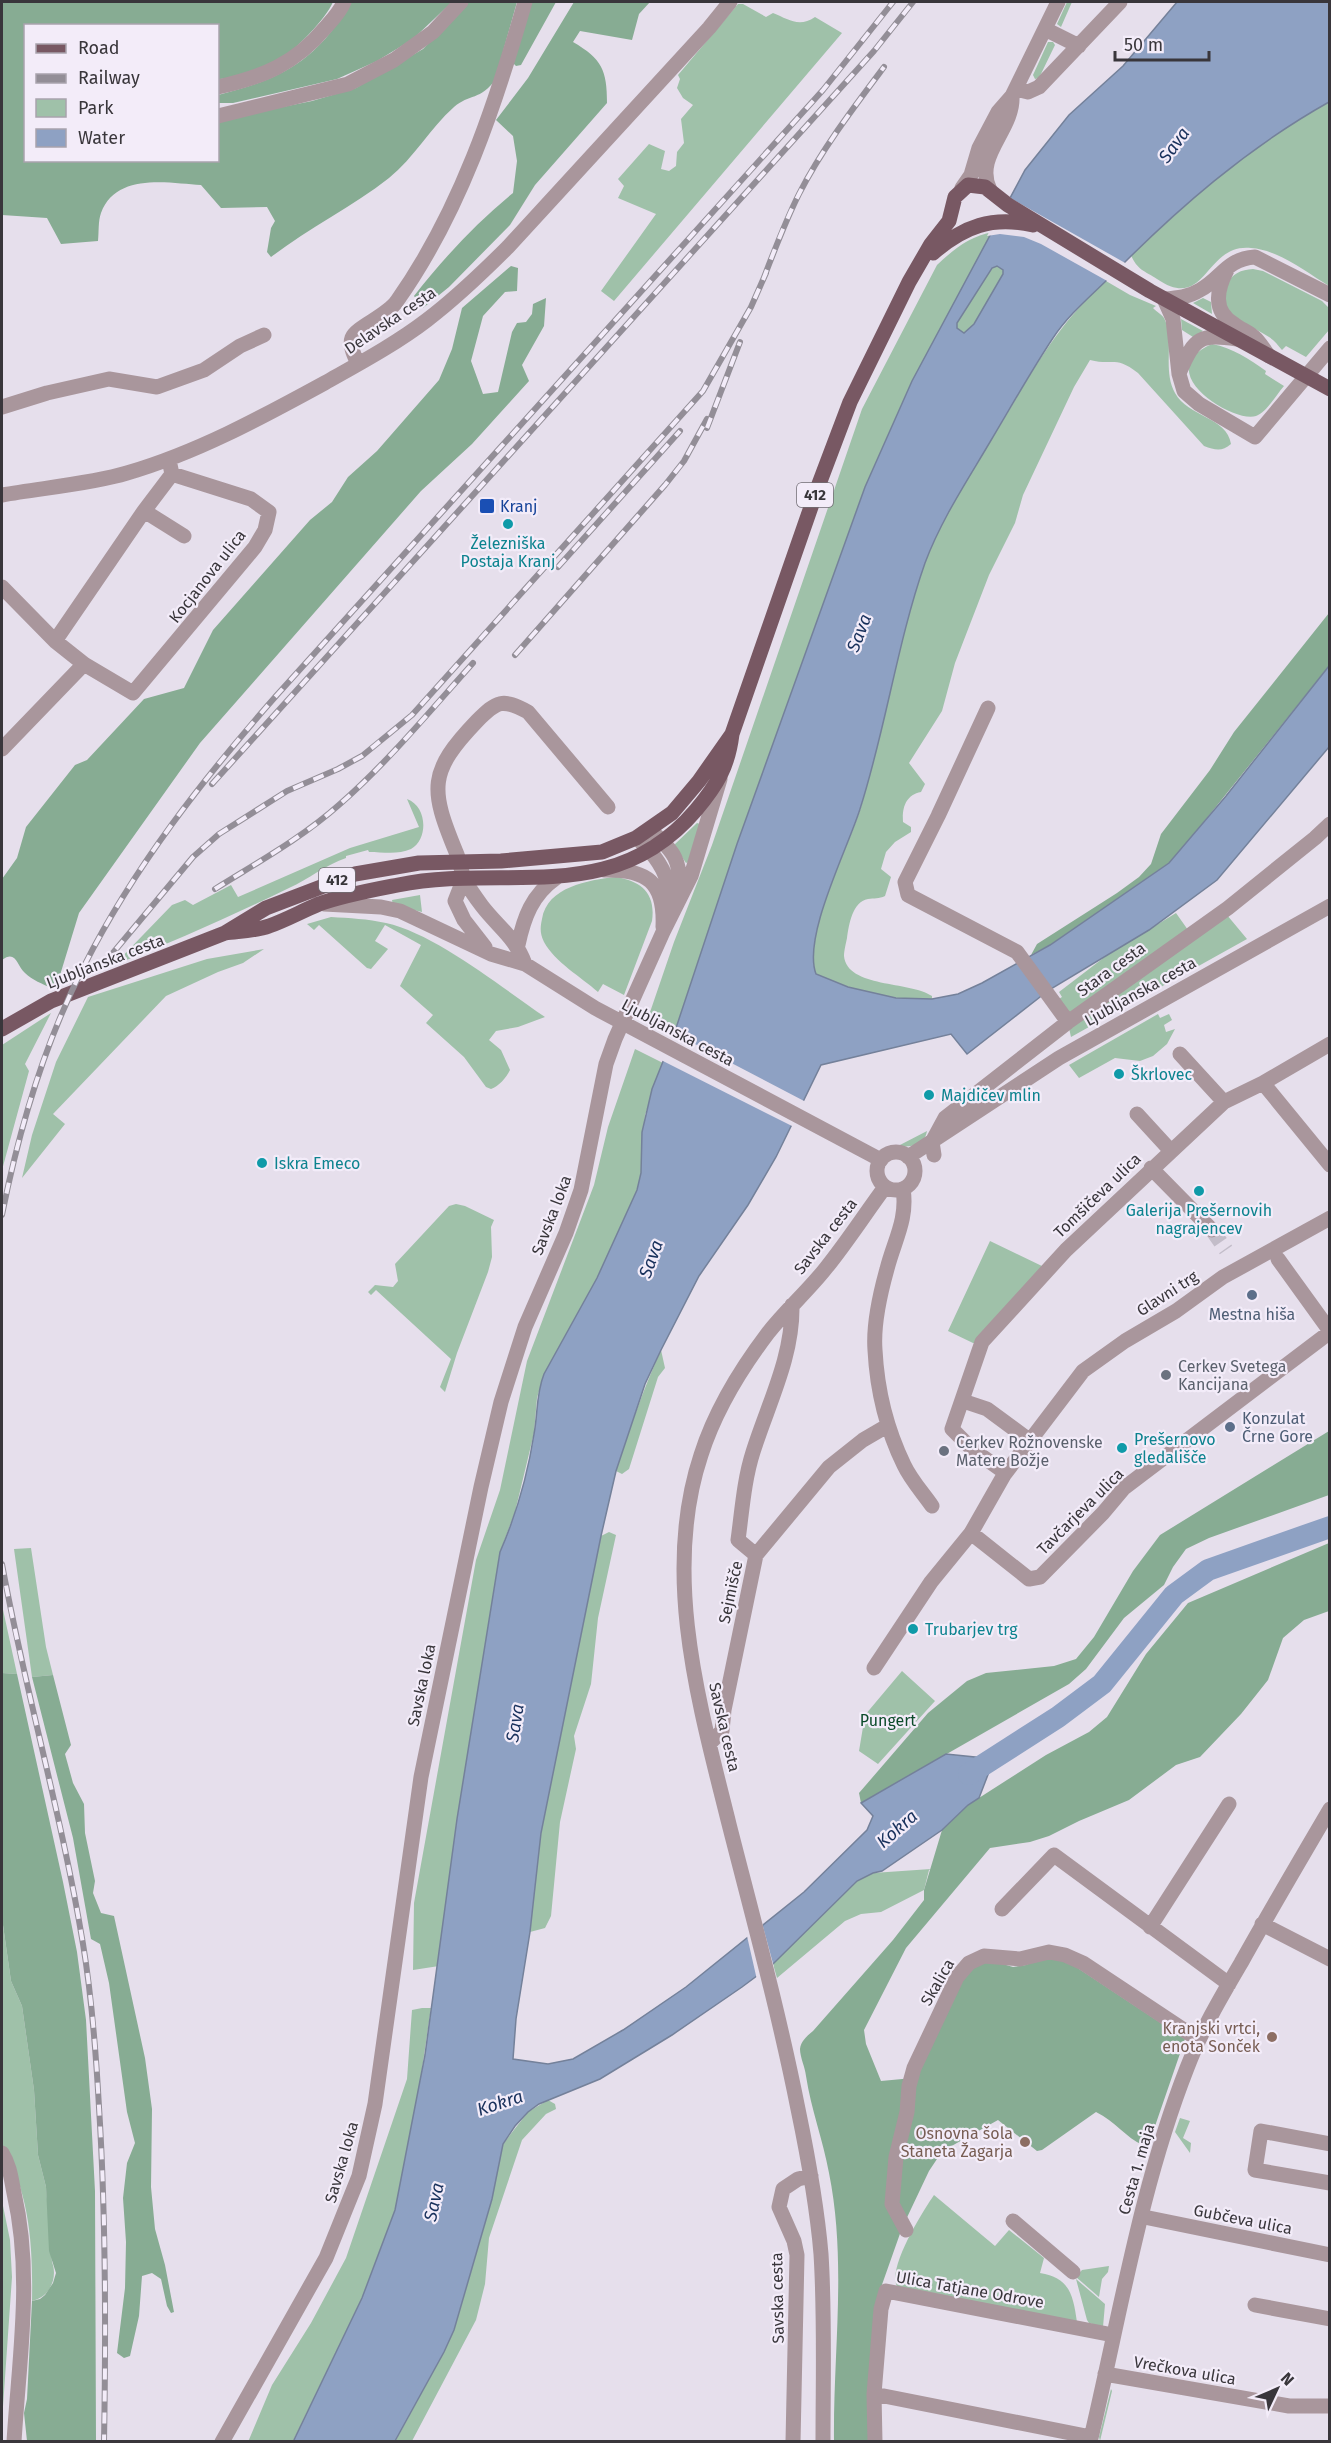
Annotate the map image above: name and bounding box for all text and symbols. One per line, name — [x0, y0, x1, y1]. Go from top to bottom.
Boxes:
legend — [24, 24, 219, 162]
scale bar — [1115, 24, 1210, 62]
text: 50 m — [1124, 34, 1163, 56]
text: Road — [78, 37, 120, 59]
text: Railway — [78, 67, 140, 89]
text: Park — [78, 97, 114, 119]
water label: Sava — [1153, 123, 1194, 168]
text: Water — [78, 127, 125, 149]
street label: Delavska cesta — [341, 283, 440, 358]
road number: 412 — [797, 483, 833, 507]
marker: Kranj — [478, 497, 496, 515]
place label: Kranj — [500, 497, 538, 516]
marker: Železniška Postaja Kranj — [501, 517, 515, 531]
street label: Kocjanova ulica — [165, 526, 250, 627]
place label: Železniška Postaja Kranj — [461, 533, 555, 571]
water label: Sava — [841, 611, 876, 656]
road number: 412 — [319, 868, 355, 892]
street label: Ljubljanska cesta — [44, 930, 167, 993]
street label: Stara cesta — [1074, 938, 1149, 1000]
street label: Ljubljanska cesta — [1081, 953, 1199, 1030]
street label: Ljubljanska cesta — [618, 995, 737, 1070]
place label: Škrlovec — [1131, 1064, 1193, 1084]
marker: Škrlovec — [1112, 1067, 1126, 1081]
place label: Majdičev mlin — [941, 1086, 1041, 1105]
marker: Majdičev mlin — [922, 1088, 936, 1102]
street label: Tomšičeva ulica — [1050, 1149, 1145, 1242]
place label: Iskra Emeco — [274, 1154, 360, 1173]
marker: Iskra Emeco — [255, 1156, 269, 1170]
street label: Savska loka — [528, 1173, 575, 1258]
marker: Galerija Prešernovih nagrajencev — [1192, 1184, 1206, 1198]
street label: Savska cesta — [790, 1195, 861, 1278]
place label: Galerija Prešernovih nagrajencev — [1126, 1201, 1272, 1238]
water label: Sava — [634, 1237, 668, 1282]
street label: Glavni trg — [1133, 1266, 1202, 1320]
marker: Mestna hiša — [1245, 1288, 1259, 1302]
place label: Mestna hiša — [1209, 1305, 1295, 1324]
place label: Cerkev Svetega Kancijana — [1178, 1357, 1286, 1394]
marker: Cerkev Svetega Kancijana — [1159, 1368, 1173, 1382]
place label: Konzulat Črne Gore — [1242, 1409, 1313, 1446]
marker: Konzulat Črne Gore — [1223, 1420, 1237, 1434]
place label: Prešernovo gledališče — [1134, 1430, 1216, 1467]
place label: Cerkev Rožnovenske Matere Božje — [956, 1433, 1103, 1470]
marker: Prešernovo gledališče — [1115, 1441, 1129, 1455]
marker: Cerkev Rožnovenske Matere Božje — [937, 1444, 951, 1458]
street label: Tavčarjeva ulica — [1033, 1464, 1128, 1559]
street label: Sejmišče — [715, 1559, 746, 1625]
place label: Trubarjev trg — [925, 1620, 1018, 1639]
marker: Trubarjev trg — [906, 1622, 920, 1636]
street label: Savska loka — [403, 1642, 440, 1728]
street label: Savska cesta — [705, 1681, 744, 1774]
water label: Sava — [501, 1702, 529, 1745]
park label: Pungert — [860, 1711, 916, 1730]
water label: Kokra — [872, 1805, 922, 1853]
street label: Skalica — [917, 1956, 958, 2009]
place label: Kranjski vrtci, enota Sonček — [1162, 2019, 1261, 2056]
marker: Kranjski vrtci, enota Sonček — [1265, 2030, 1279, 2044]
water label: Kokra — [474, 2085, 526, 2121]
street label: Savska loka — [321, 2119, 362, 2205]
street label: Cesta 1. maja — [1114, 2121, 1159, 2217]
place label: Osnovna šola Staneta Žagarja — [901, 2124, 1013, 2161]
marker: Osnovna šola Staneta Žagarja — [1018, 2135, 1032, 2149]
water label: Sava — [419, 2181, 449, 2224]
street label: Gubčeva ulica — [1192, 2201, 1294, 2238]
street label: Savska cesta — [767, 2252, 788, 2344]
street label: Ulica Tatjane Odrove — [894, 2267, 1045, 2312]
street label: Vrečkova ulica — [1132, 2352, 1237, 2389]
north arrow — [1247, 2359, 1307, 2419]
text: N — [1277, 2369, 1298, 2389]

